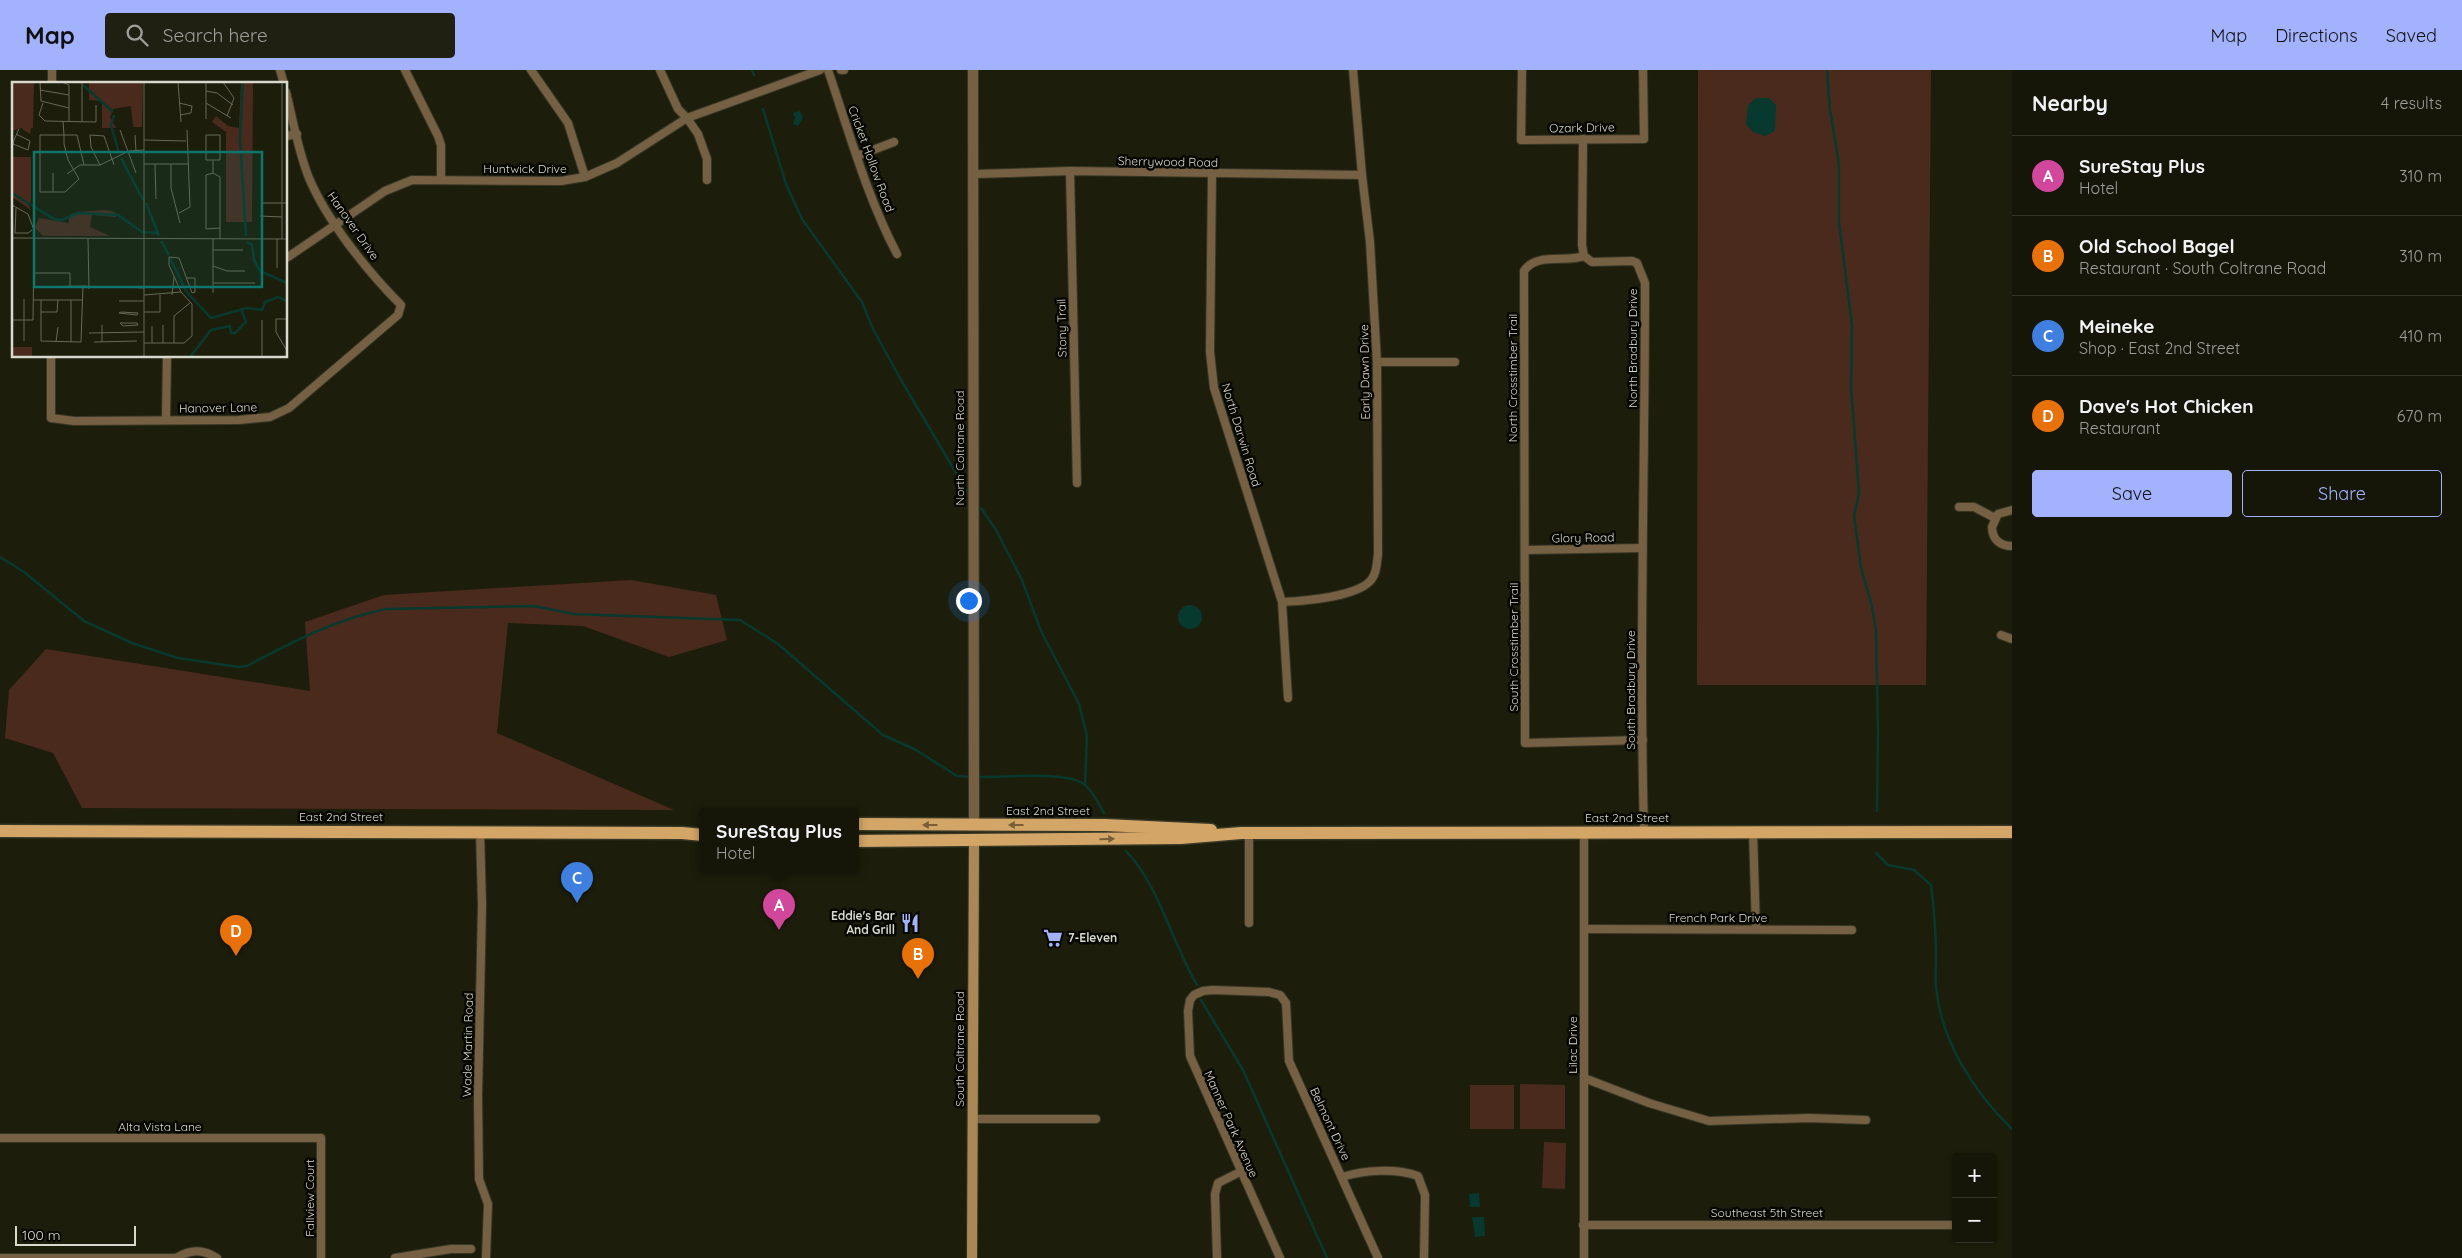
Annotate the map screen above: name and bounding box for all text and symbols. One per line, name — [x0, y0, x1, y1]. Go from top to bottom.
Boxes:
search box — [105, 13, 455, 58]
text: Map — [25, 20, 75, 50]
icon: search — [123, 21, 151, 49]
text: Search here — [163, 23, 268, 47]
text: Map — [2210, 24, 2247, 47]
text: Directions — [2275, 24, 2358, 47]
text: Saved — [2386, 24, 2437, 47]
inset map — [12, 82, 288, 358]
text: Nearby — [2032, 90, 2108, 116]
text: 4 results — [2381, 93, 2442, 113]
street label: Cricket Hollow Road — [845, 104, 898, 214]
street label: Ozark Drive — [1549, 119, 1615, 136]
street label: Sherrywood Road — [1118, 153, 1218, 170]
text: SureStay Plus — [2079, 154, 2205, 178]
street label: Huntwick Drive — [483, 161, 567, 176]
text: A — [2043, 166, 2053, 186]
text: 310 m — [2399, 166, 2442, 186]
text: Hotel — [2079, 178, 2118, 198]
street label: Hanover Drive — [324, 189, 383, 263]
text: Old School Bagel — [2079, 234, 2235, 258]
text: B — [2043, 246, 2053, 266]
text: 310 m — [2399, 246, 2442, 266]
text: Restaurant · South Coltrane Road — [2079, 258, 2326, 278]
street label: North Bradbury Drive — [1625, 288, 1640, 408]
street label: Stony Trail — [1053, 299, 1070, 357]
street label: North Crosstimber Trail — [1505, 314, 1520, 442]
text: Meineke — [2079, 314, 2154, 338]
street label: Early Dawn Drive — [1356, 324, 1373, 420]
text: C — [2043, 326, 2053, 346]
text: 410 m — [2399, 326, 2442, 346]
text: Shop · East 2nd Street — [2079, 338, 2240, 358]
street label: North Darwin Road — [1219, 381, 1264, 488]
street label: North Coltrane Road — [952, 390, 967, 506]
text: Dave's Hot Chicken — [2079, 394, 2254, 418]
street label: Hanover Lane — [179, 399, 258, 416]
text: D — [2042, 406, 2054, 426]
text: 670 m — [2397, 406, 2442, 426]
text: Restaurant — [2079, 418, 2161, 438]
button: Save — [2032, 470, 2232, 517]
button: Share — [2242, 470, 2442, 517]
street label: Glory Road — [1552, 529, 1614, 546]
street label: South Crosstimber Trail — [1506, 583, 1521, 711]
your location — [956, 588, 982, 614]
street label: South Bradbury Drive — [1623, 630, 1638, 750]
street label: East 2nd Street — [1006, 803, 1090, 818]
popup — [699, 808, 859, 873]
street label: East 2nd Street — [299, 809, 383, 824]
street label: East 2nd Street — [1585, 810, 1669, 825]
text: SureStay Plus — [716, 819, 842, 843]
one-way arrow — [922, 821, 938, 829]
one-way arrow — [1008, 821, 1024, 829]
one-way arrow — [1099, 835, 1115, 843]
text: Hotel — [716, 843, 755, 863]
pin: C — [561, 862, 593, 903]
pin: A — [763, 889, 795, 930]
place label: Eddie's Bar And Grill — [831, 908, 895, 937]
street label: French Park Drive — [1669, 910, 1768, 925]
restaurant icon: Eddie's Bar And Grill — [899, 912, 921, 934]
pin: D — [220, 915, 252, 956]
supermarket icon: 7-Eleven — [1042, 927, 1064, 949]
place label: 7-Eleven — [1068, 930, 1117, 945]
pin: B — [902, 938, 934, 979]
street label: South Coltrane Road — [952, 991, 967, 1107]
street label: Wade Martin Road — [459, 993, 476, 1097]
street label: Lilac Drive — [1565, 1016, 1580, 1074]
street label: Manner Park Avenue — [1201, 1068, 1262, 1180]
street label: Belmont Drive — [1307, 1085, 1354, 1163]
street label: Alta Vista Lane — [118, 1119, 202, 1134]
map controls — [1952, 1153, 1997, 1243]
button: + — [1952, 1153, 1997, 1198]
street label: Fallview Court — [302, 1159, 317, 1237]
button: − — [1952, 1198, 1997, 1243]
street label: Southeast 5th Street — [1711, 1205, 1823, 1220]
scale bar — [15, 1223, 136, 1246]
text: 100 m — [22, 1226, 60, 1244]

